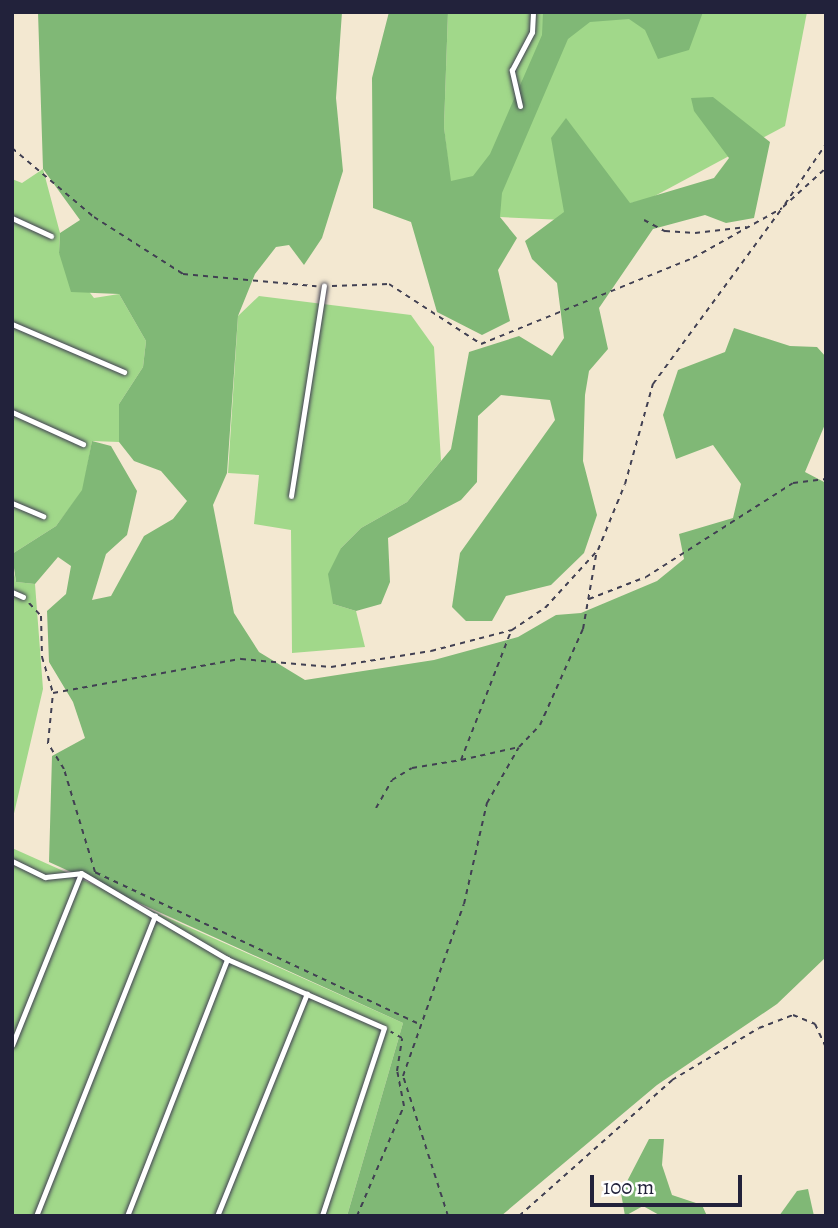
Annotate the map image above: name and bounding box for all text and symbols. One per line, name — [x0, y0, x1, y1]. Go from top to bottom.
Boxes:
scale bar — [593, 1162, 745, 1206]
text: 100 m — [603, 1173, 654, 1201]

